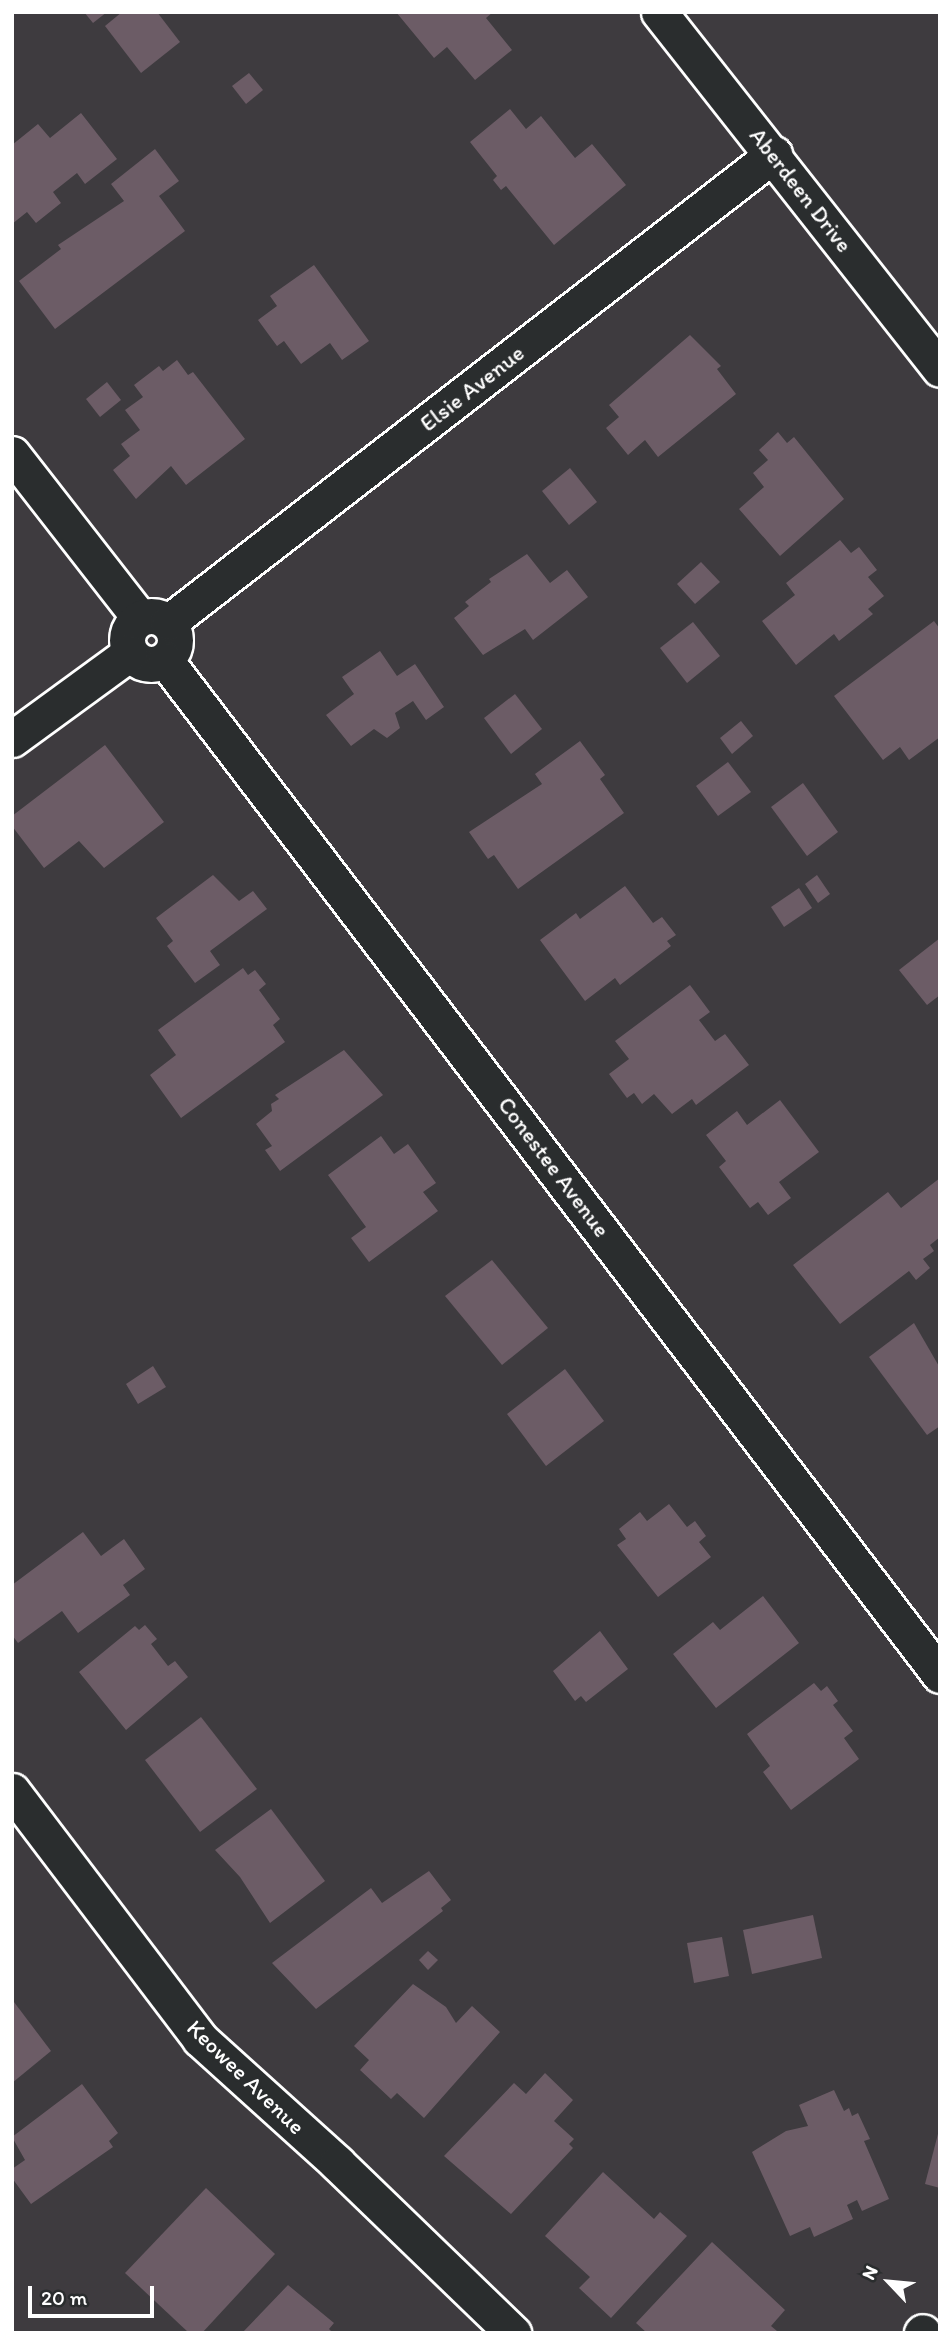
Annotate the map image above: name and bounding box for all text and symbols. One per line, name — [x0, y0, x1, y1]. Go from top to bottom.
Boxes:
street label: Aberdeen Drive — [744, 122, 858, 258]
street label: Elsie Avenue — [415, 339, 529, 437]
street label: Conestee Avenue — [492, 1091, 616, 1243]
street label: Keowee Avenue — [182, 2014, 310, 2140]
north arrow — [854, 2247, 924, 2317]
text: N — [857, 2262, 883, 2283]
scale bar — [32, 2272, 158, 2316]
text: 20 m — [41, 2285, 87, 2310]

